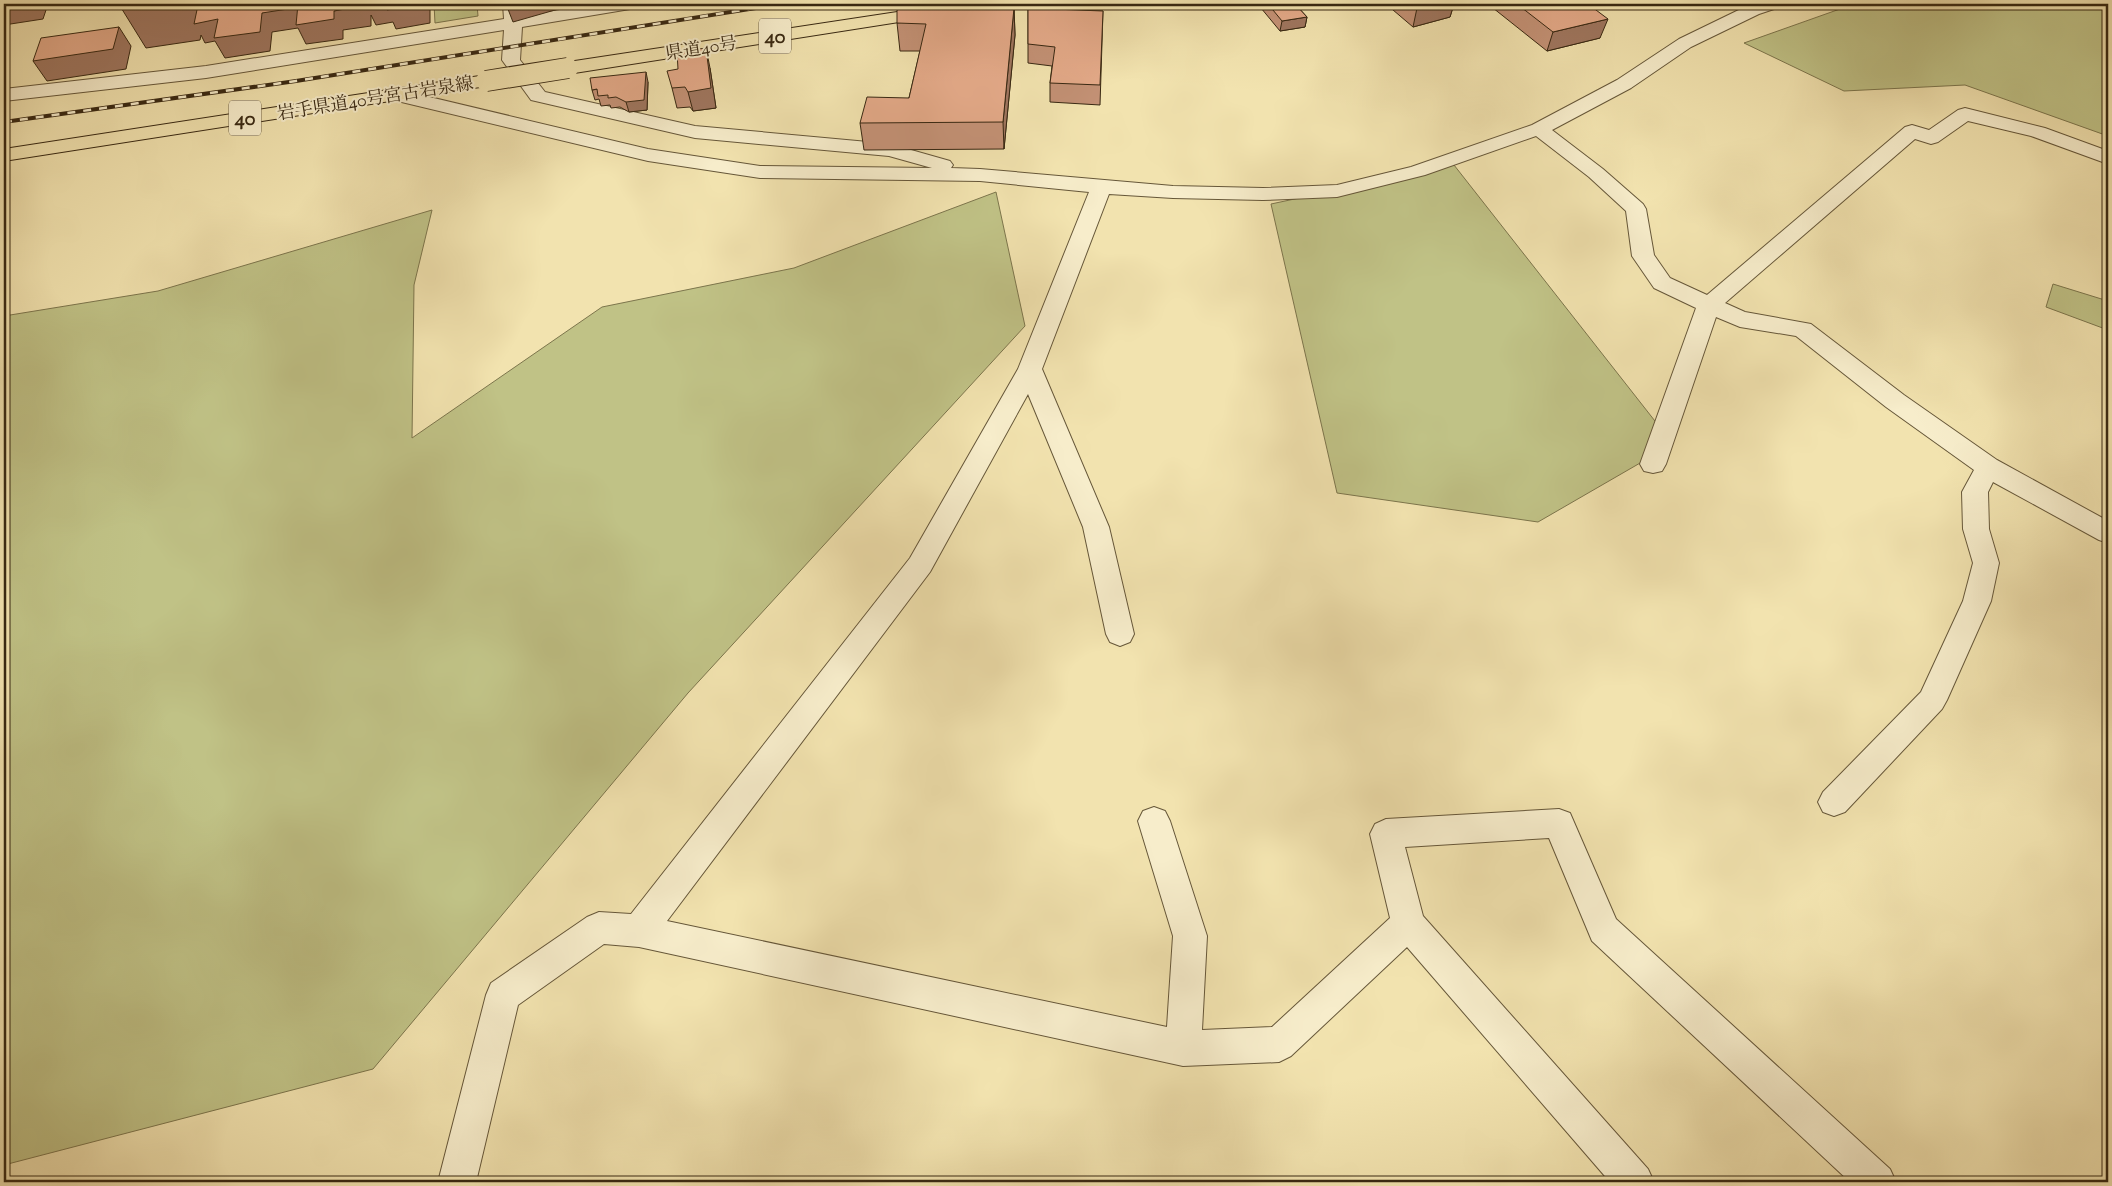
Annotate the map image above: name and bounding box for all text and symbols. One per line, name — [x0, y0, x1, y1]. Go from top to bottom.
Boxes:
road number: 40 — [759, 18, 791, 54]
street label: 県道40号 — [664, 31, 739, 68]
street label: 岩手県道40号宮古岩泉線 — [275, 72, 475, 128]
road number: 40 — [229, 100, 261, 136]

